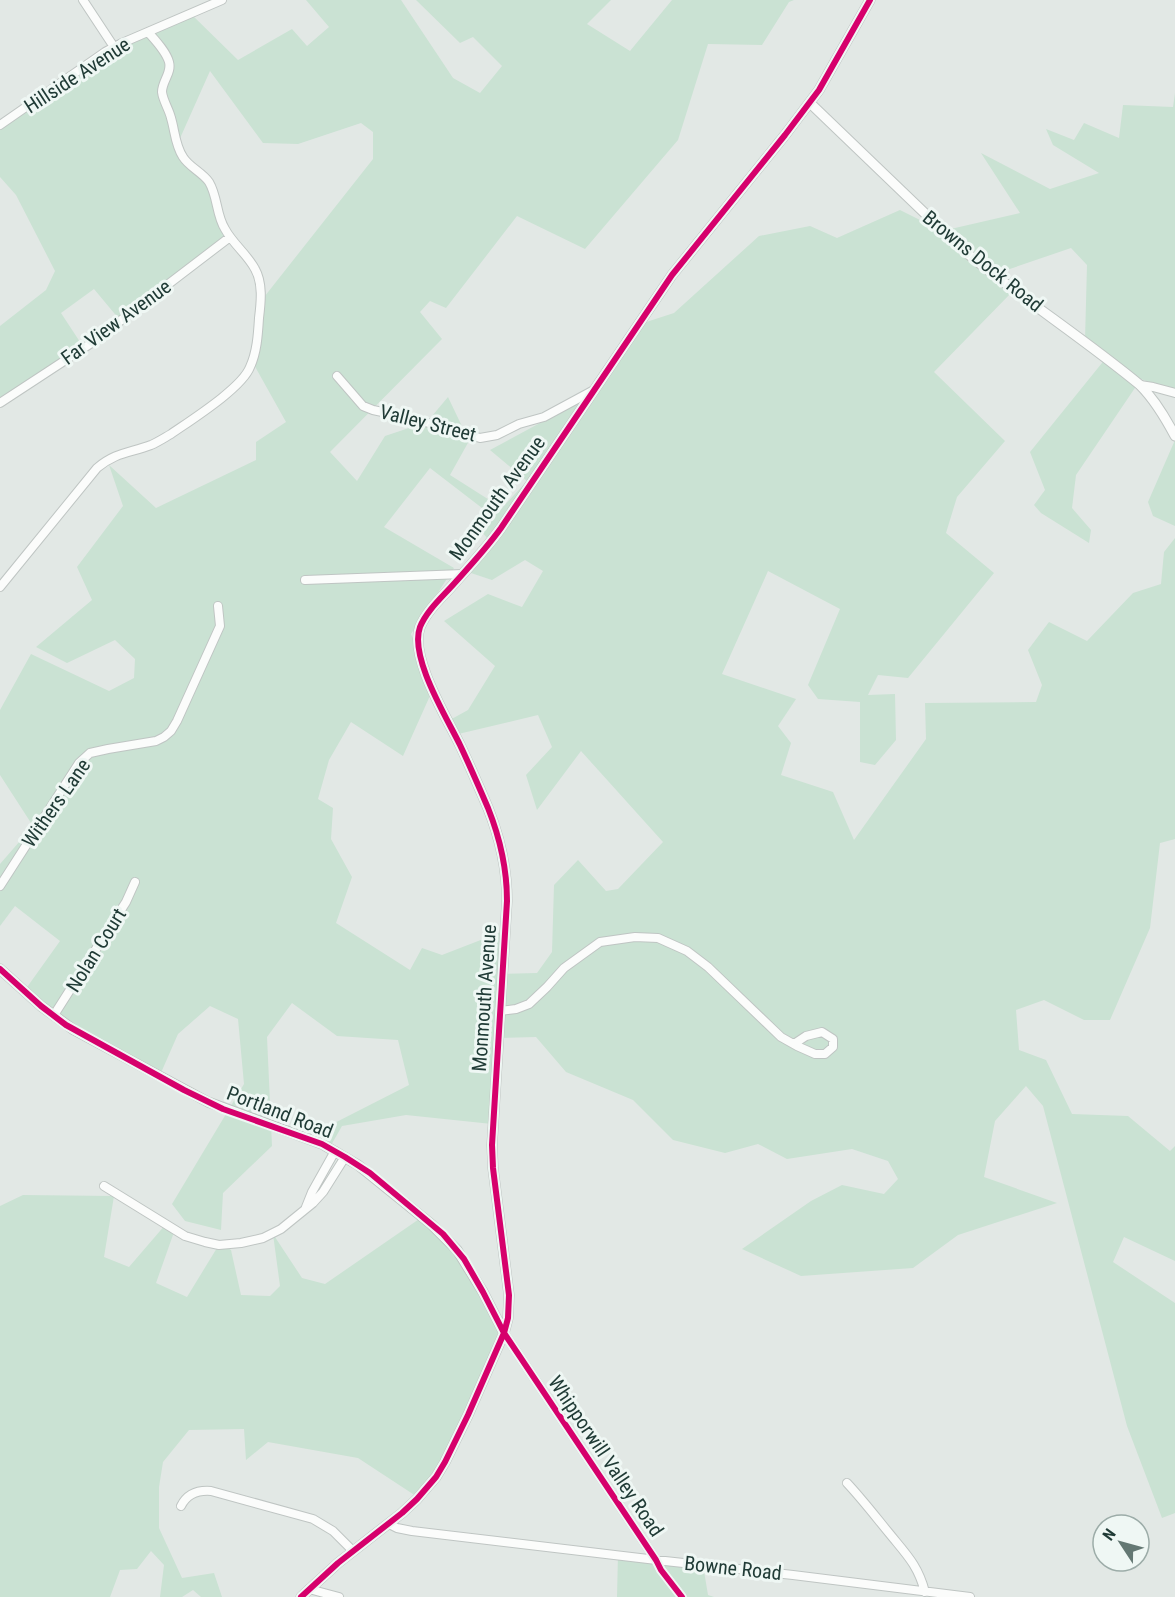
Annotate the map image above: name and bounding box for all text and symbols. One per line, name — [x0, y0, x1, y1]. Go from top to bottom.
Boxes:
street label: Hillside Avenue — [20, 32, 134, 118]
street label: Browns Dock Road — [918, 205, 1048, 317]
street label: Far View Avenue — [56, 274, 176, 370]
street label: Valley Street — [377, 399, 479, 447]
street label: Monmouth Avenue — [444, 431, 550, 565]
street label: Withers Lane — [17, 754, 95, 852]
street label: Nolan Court — [61, 904, 131, 996]
street label: Monmouth Avenue — [467, 924, 501, 1072]
street label: Portland Road — [223, 1081, 337, 1143]
street label: Whipporwill Valley Road — [543, 1371, 669, 1541]
north arrow — [1091, 1513, 1151, 1573]
text: N — [1099, 1525, 1120, 1544]
street label: Bowne Road — [683, 1551, 783, 1585]

